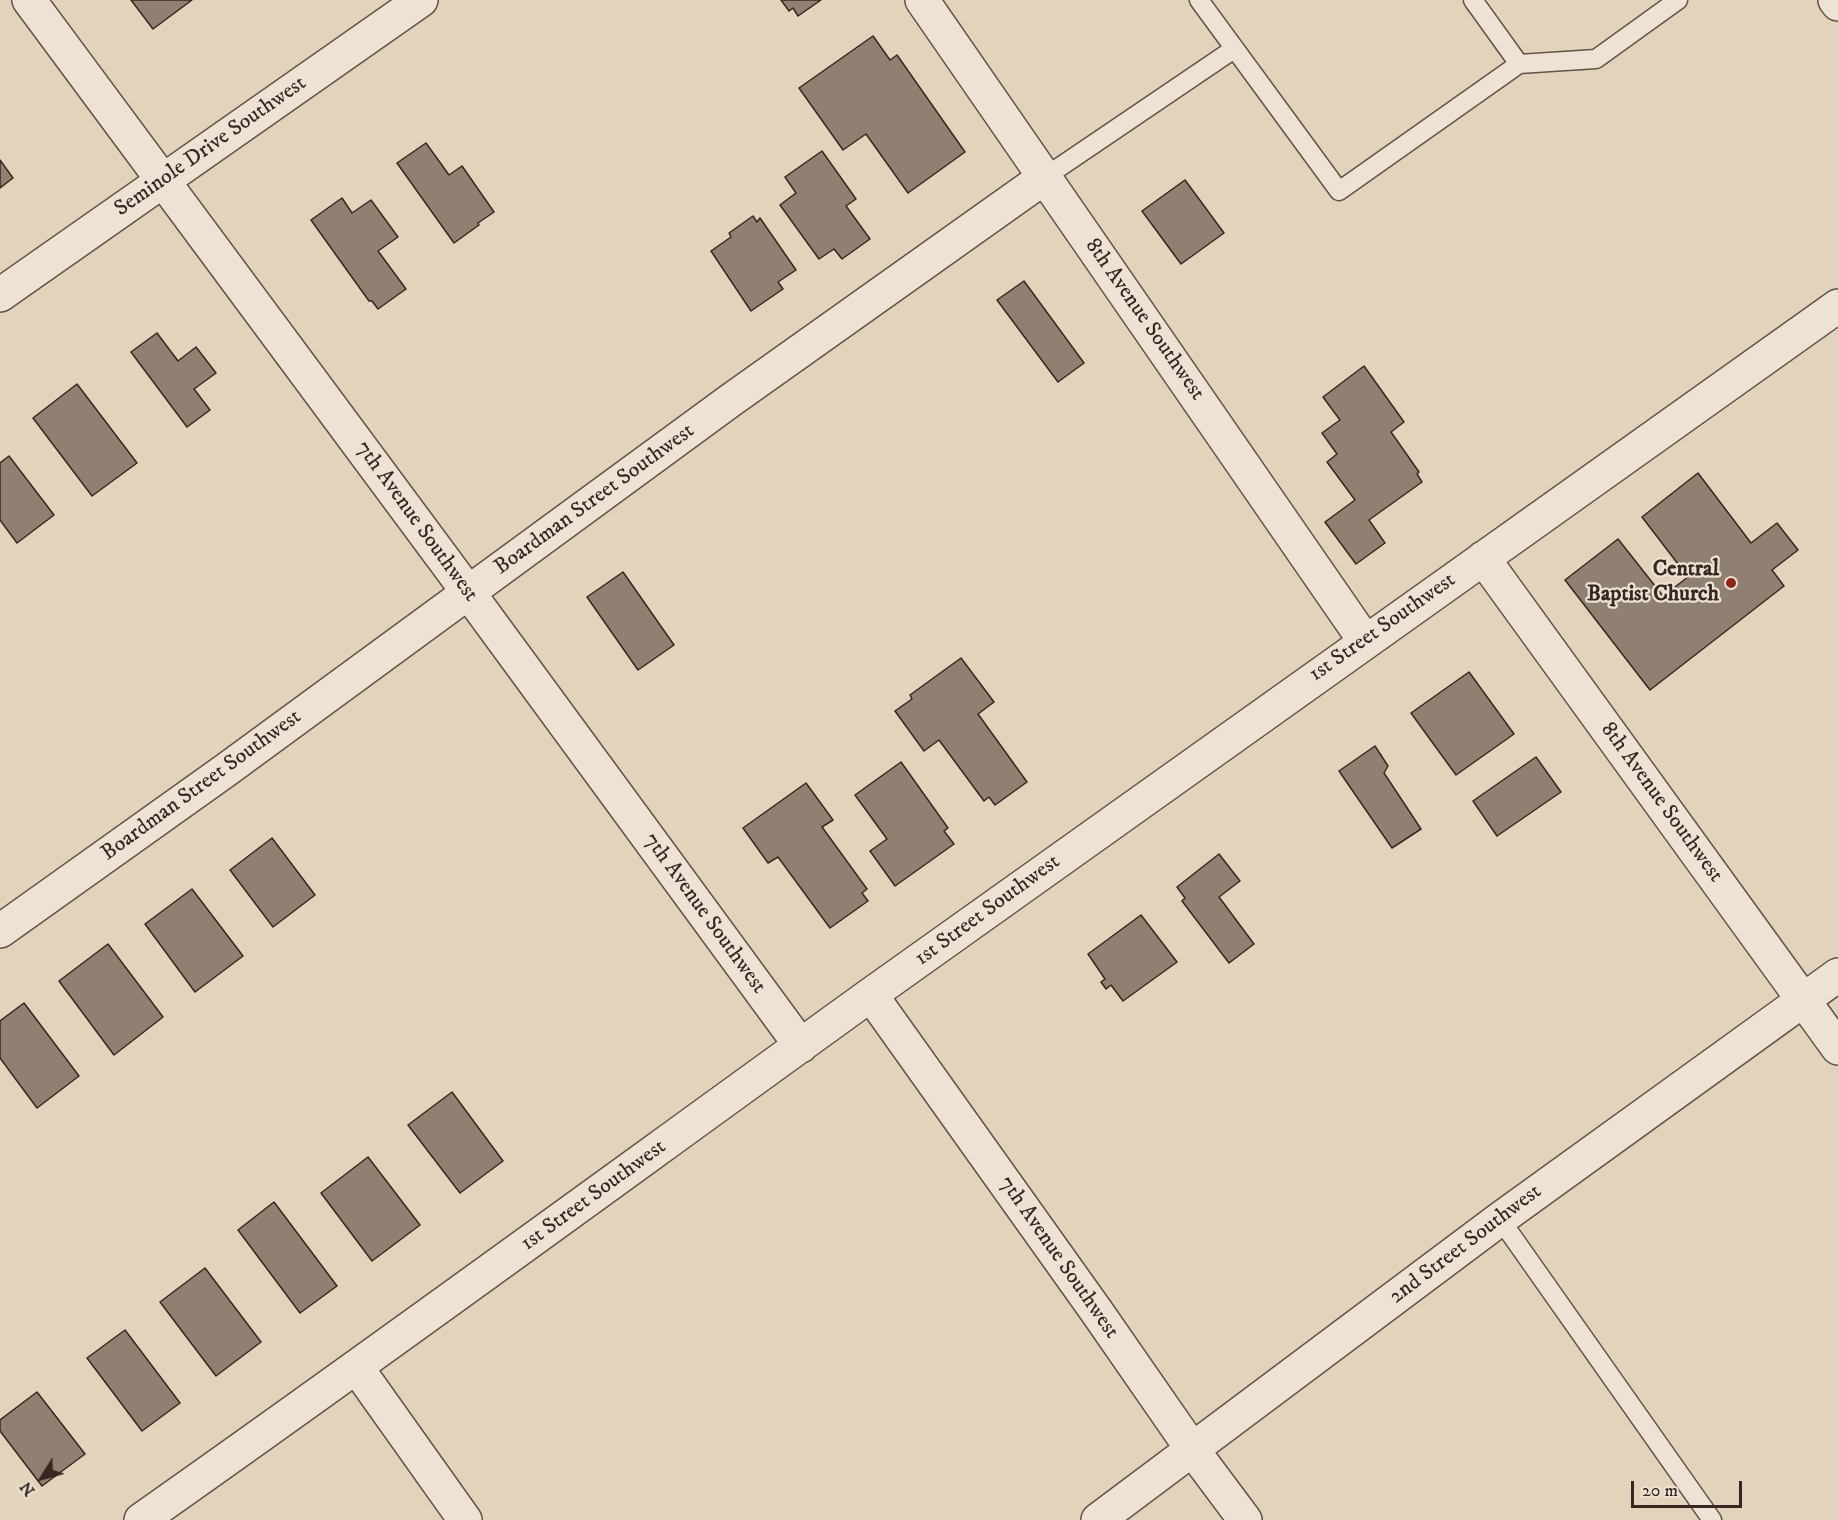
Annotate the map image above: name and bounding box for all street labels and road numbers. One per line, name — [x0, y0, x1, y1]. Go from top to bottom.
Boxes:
street label: Seminole Drive Southwest — [110, 71, 312, 223]
street label: 8th Avenue Southwest — [1078, 234, 1210, 406]
street label: Boardman Street Southwest — [490, 419, 700, 581]
street label: 7th Avenue Southwest — [349, 437, 483, 607]
street label: 1st Street Southwest — [1305, 568, 1461, 688]
street label: Boardman Street Southwest — [97, 705, 307, 867]
street label: 8th Avenue Southwest — [1594, 718, 1728, 888]
street label: 7th Avenue Southwest — [637, 829, 771, 999]
street label: 1st Street Southwest — [910, 850, 1066, 972]
street label: 1st Street Southwest — [516, 1135, 672, 1257]
street label: 7th Avenue Southwest — [992, 1172, 1124, 1344]
street label: 2nd Street Southwest — [1385, 1179, 1547, 1311]

